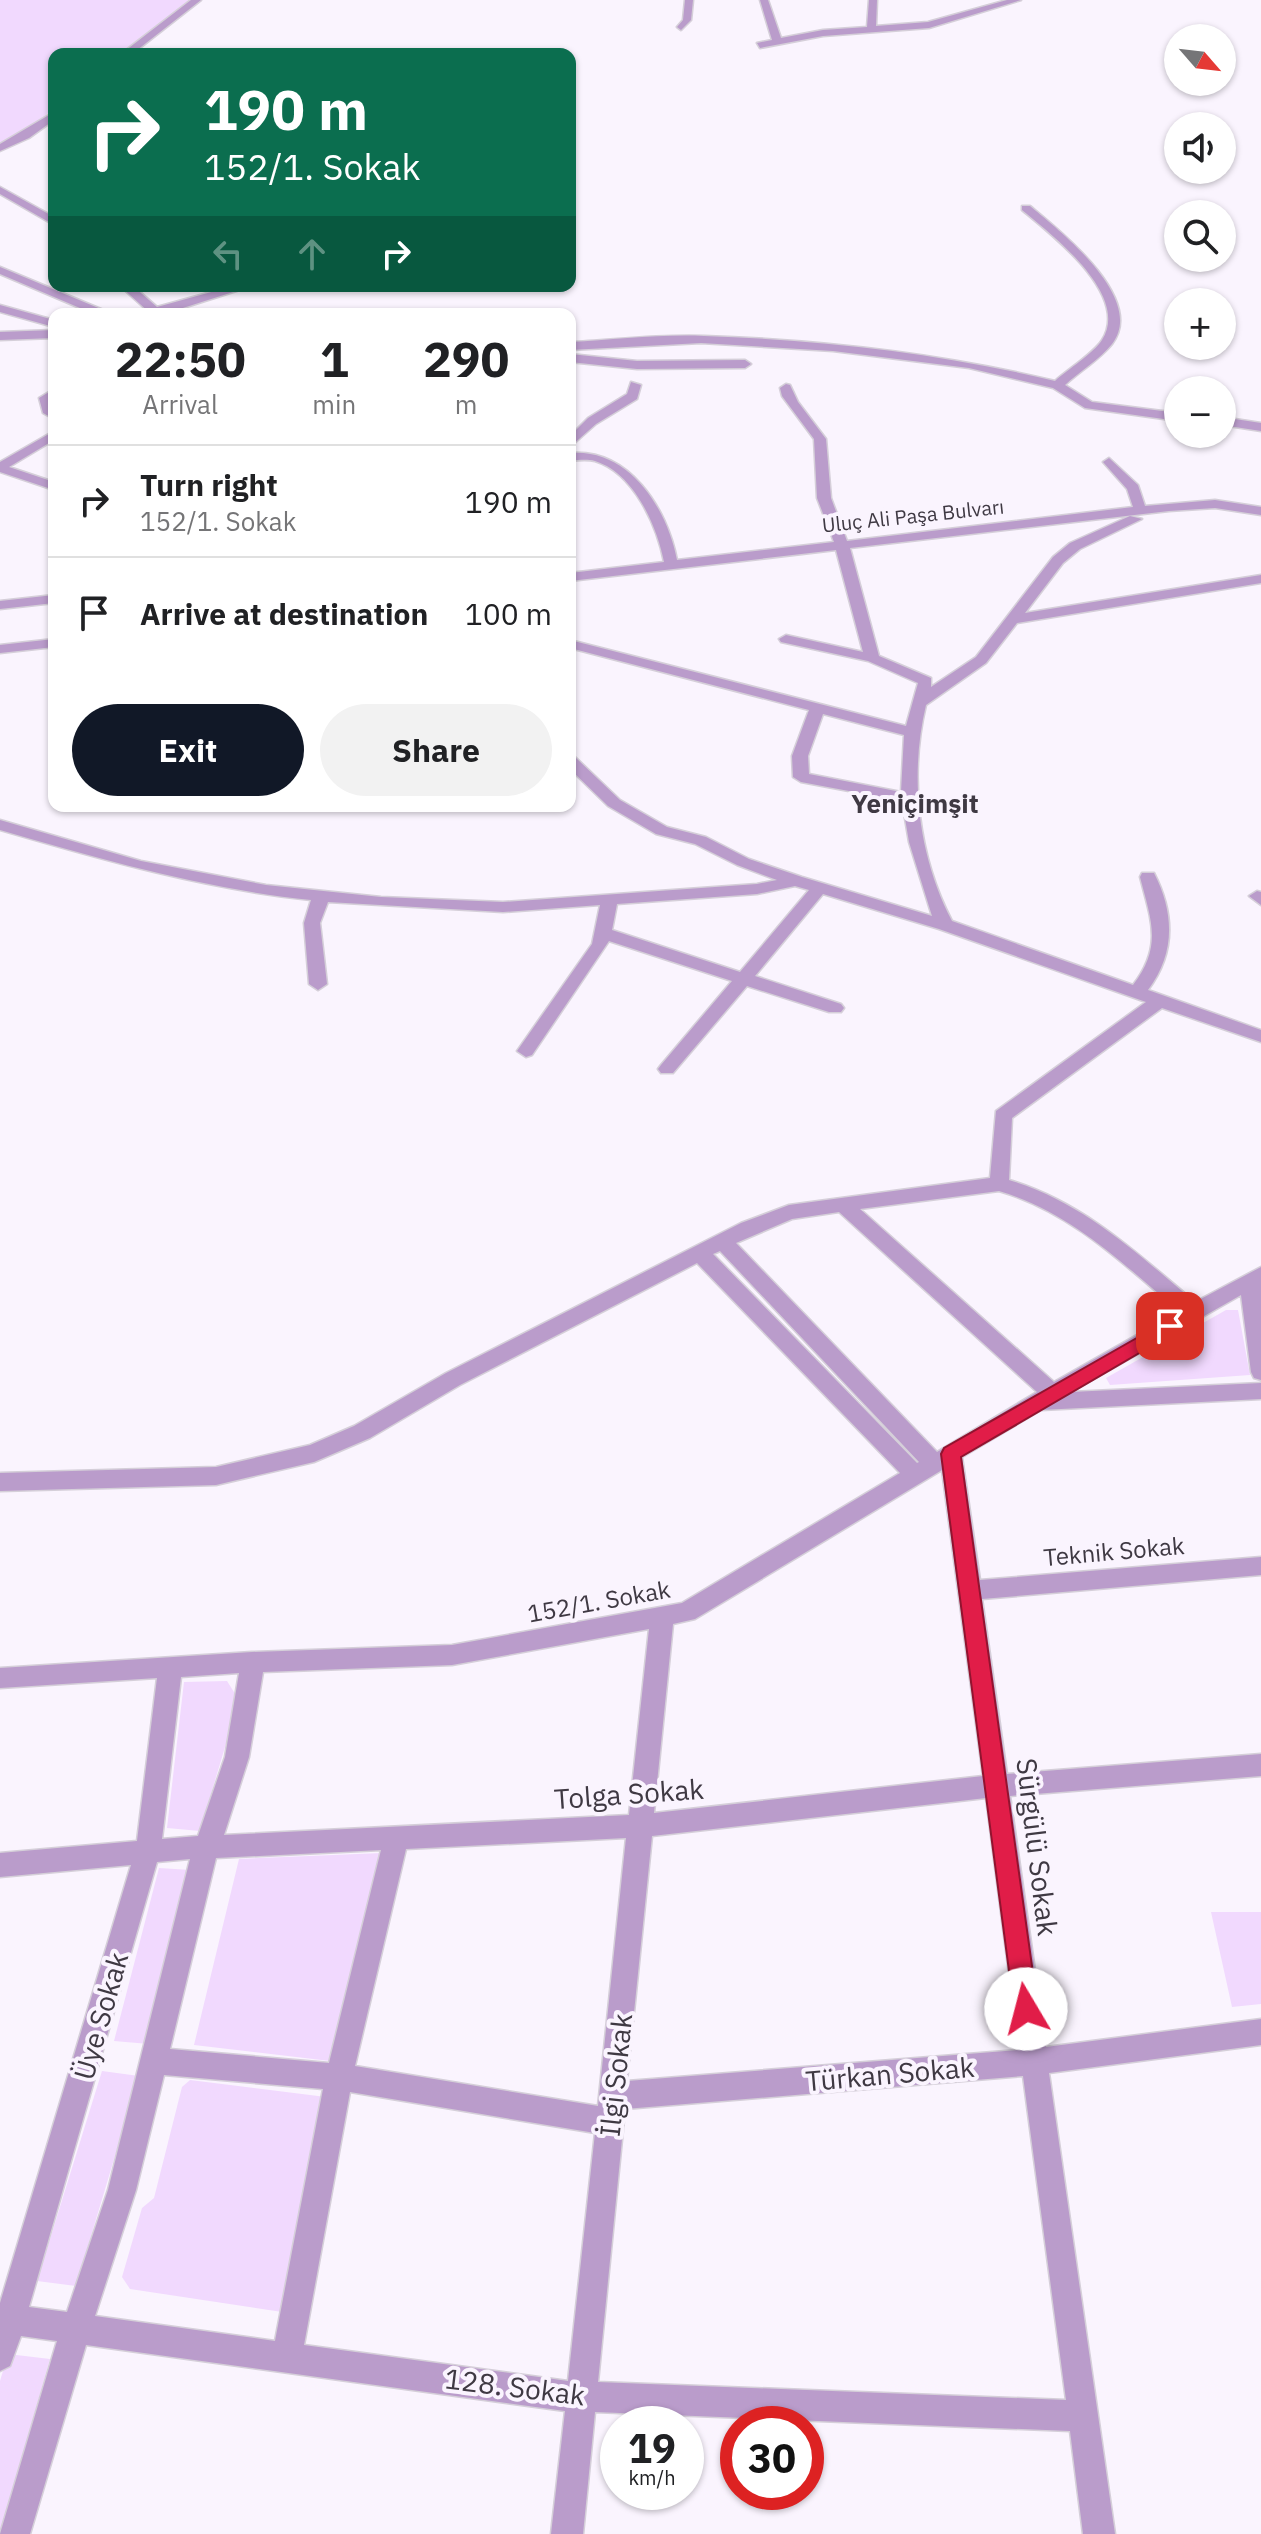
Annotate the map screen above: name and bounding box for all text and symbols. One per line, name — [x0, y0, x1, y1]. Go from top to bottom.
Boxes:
north arrow — [1164, 24, 1236, 96]
map controls — [1164, 24, 1236, 448]
text: 190 m — [204, 73, 368, 145]
icon: right — [72, 80, 176, 184]
button: sound — [1164, 112, 1236, 184]
text: 152/1. Sokak — [204, 143, 421, 190]
button: search — [1164, 200, 1236, 272]
icon: left — [206, 232, 250, 276]
icon: ahead — [290, 232, 334, 276]
icon: right — [374, 232, 418, 276]
button: + — [1164, 288, 1236, 360]
text: 22:50 — [115, 328, 246, 390]
text: 1 — [320, 328, 349, 390]
text: 290 — [423, 328, 509, 390]
button: − — [1164, 376, 1236, 448]
text: Arrival — [142, 387, 218, 421]
text: min — [312, 387, 356, 421]
text: m — [455, 387, 477, 421]
text: Turn right — [140, 465, 278, 504]
icon: right — [72, 479, 116, 523]
text: 190 m — [465, 482, 552, 521]
street label: Uluç Ali Paşa Bulvarı — [820, 493, 1005, 539]
text: 152/1. Sokak — [140, 504, 296, 538]
icon: arrive — [72, 591, 116, 635]
text: Arrive at destination — [140, 594, 428, 633]
text: 100 m — [465, 594, 552, 633]
button: Exit — [72, 704, 304, 796]
button: Share — [320, 704, 552, 796]
district label: Yeniçimşit — [851, 786, 979, 820]
pin — [1136, 1292, 1204, 1360]
icon: arrive — [1148, 1304, 1192, 1348]
street label: Teknik Sokak — [1042, 1529, 1186, 1573]
street label: 152/1. Sokak — [525, 1573, 673, 1629]
street label: Sürgülü Sokak — [1008, 1756, 1067, 1938]
street label: Tolga Sokak — [553, 1770, 705, 1817]
street label: Üye Sokak — [65, 1948, 136, 2084]
position arrow — [984, 1967, 1068, 2051]
street label: İlgi Sokak — [591, 2011, 640, 2138]
street label: Türkan Sokak — [804, 2048, 976, 2099]
street label: 128. Sokak — [443, 2360, 587, 2413]
speed limit sign: 30 — [720, 2406, 824, 2510]
text: 19 — [628, 2422, 676, 2474]
text: km/h — [628, 2464, 676, 2491]

